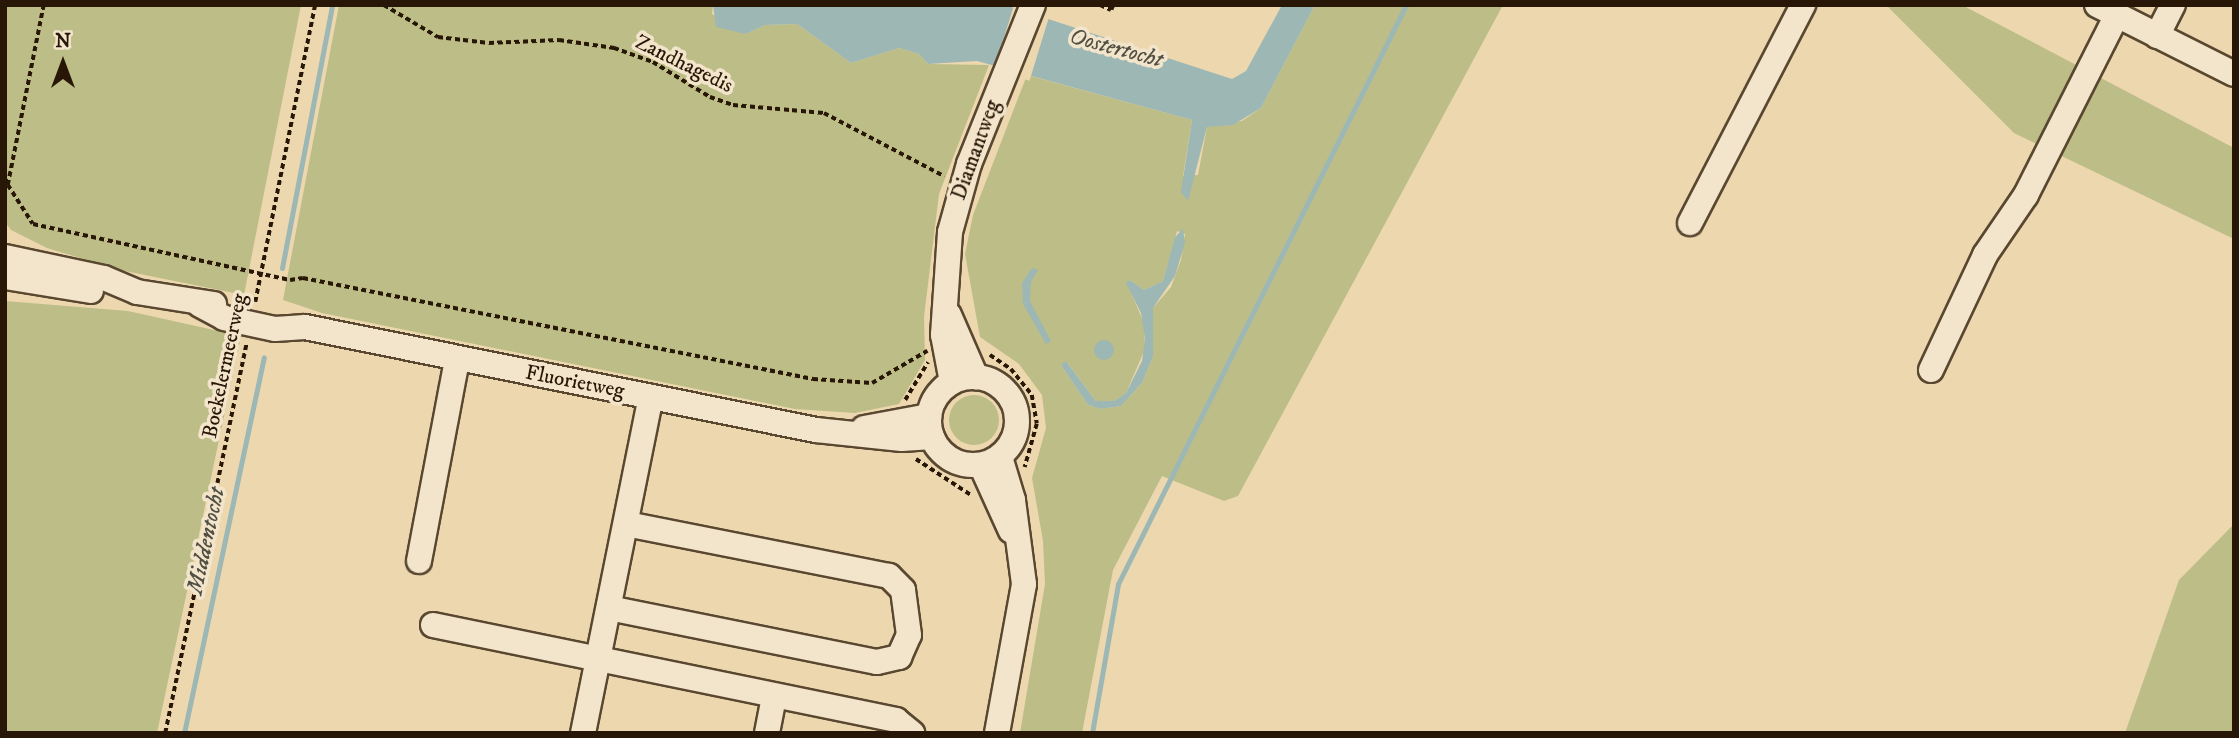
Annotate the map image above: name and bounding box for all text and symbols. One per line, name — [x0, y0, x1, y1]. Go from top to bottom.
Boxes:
water label: Oostertocht — [1066, 23, 1166, 75]
north arrow — [28, 28, 98, 98]
text: N — [55, 30, 71, 53]
street label: Zandhagedis — [631, 30, 737, 98]
street label: Diamantweg — [946, 97, 1006, 203]
street label: Boekelermeerweg — [197, 291, 253, 441]
street label: Fluorietweg — [523, 360, 627, 404]
water label: Middentocht — [182, 485, 232, 597]

